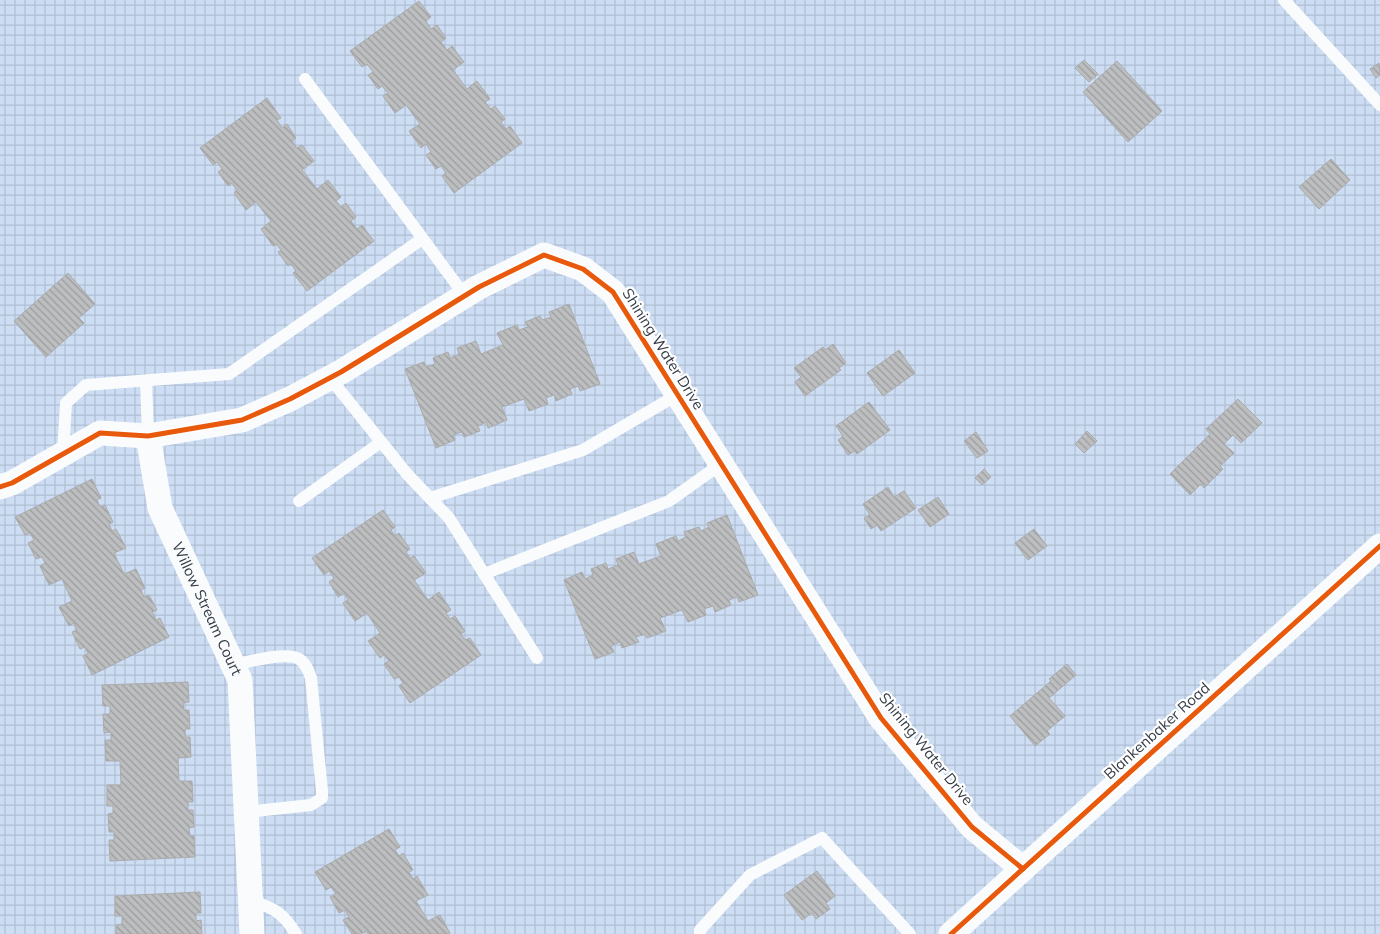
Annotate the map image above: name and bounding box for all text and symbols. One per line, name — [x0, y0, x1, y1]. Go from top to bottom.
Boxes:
street label: Shining Water Drive — [618, 285, 708, 413]
street label: Willow Stream Court — [168, 539, 246, 678]
street label: Blankenbaker Road — [1100, 678, 1214, 783]
street label: Shining Water Drive — [875, 688, 978, 809]

